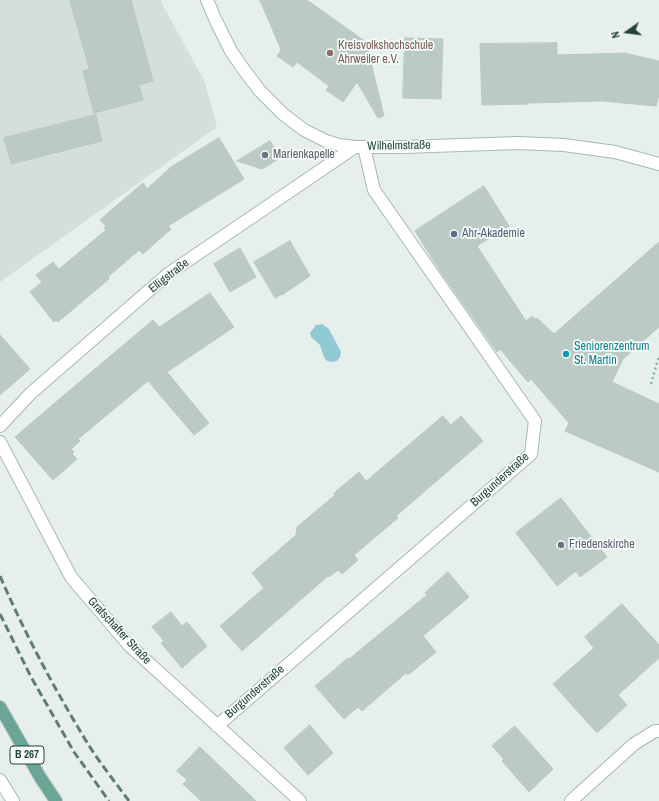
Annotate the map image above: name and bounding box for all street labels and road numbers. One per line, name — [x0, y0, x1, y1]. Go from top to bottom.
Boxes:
street label: Wilhelmstraße — [367, 138, 431, 154]
street label: Elligstraße — [146, 256, 192, 296]
street label: Burgunderstraße — [468, 450, 532, 510]
street label: Grafschafter Straße — [84, 594, 154, 668]
street label: Burgunderstraße — [222, 662, 288, 722]
road number: B 267 — [10, 746, 44, 764]

